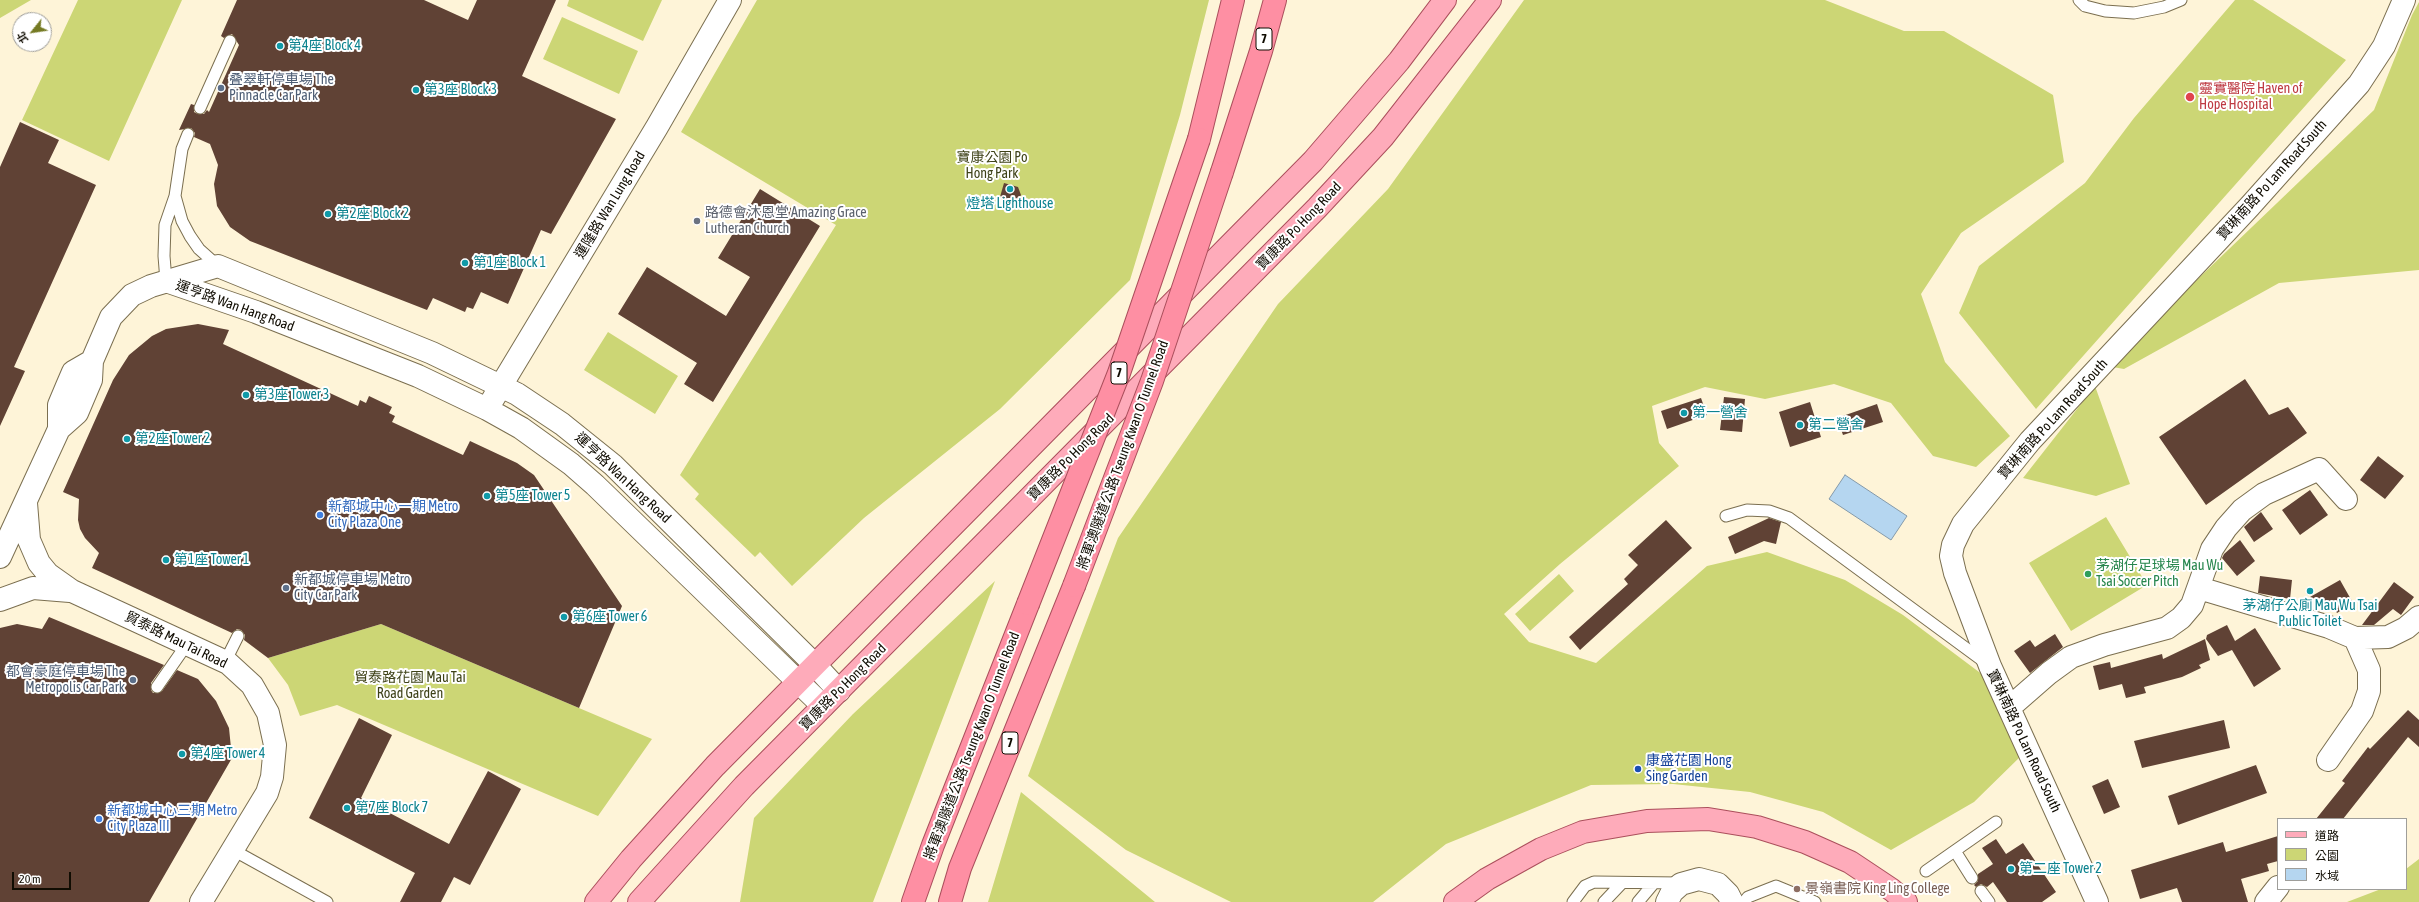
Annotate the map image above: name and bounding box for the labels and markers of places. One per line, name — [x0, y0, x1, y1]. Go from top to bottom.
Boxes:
place label: 第4座 Block 4 — [288, 38, 361, 54]
marker: 第4座 Block 4 — [275, 41, 285, 51]
place label: 叠翠軒停車場 The Pinnacle Car Park — [229, 72, 334, 104]
place label: 靈實醫院 Haven of Hope Hospital — [2199, 81, 2303, 114]
place label: 第3座 Block 3 — [424, 82, 497, 98]
marker: 叠翠軒停車場 The Pinnacle Car Park — [216, 83, 226, 93]
marker: 第3座 Block 3 — [411, 85, 421, 95]
marker: 靈實醫院 Haven of Hope Hospital — [2184, 91, 2196, 103]
marker: 燈塔 Lighthouse — [1005, 184, 1015, 194]
place label: 燈塔 Lighthouse — [967, 196, 1053, 212]
place label: 路德會沐恩堂 Amazing Grace Lutheran Church — [705, 205, 867, 238]
place label: 第2座 Block 2 — [336, 206, 409, 222]
marker: 第2座 Block 2 — [323, 209, 333, 219]
marker: 路德會沐恩堂 Amazing Grace Lutheran Church — [692, 216, 702, 226]
place label: 第1座 Block 1 — [473, 255, 546, 271]
marker: 第1座 Block 1 — [460, 258, 470, 268]
place label: 第3座 Tower 3 — [254, 387, 329, 403]
marker: 第3座 Tower 3 — [241, 390, 251, 400]
place label: 第一營舍 — [1692, 405, 1748, 421]
marker: 第一營舍 — [1679, 408, 1689, 418]
place label: 第二營舍 — [1808, 417, 1864, 433]
marker: 第二營舍 — [1795, 420, 1805, 430]
place label: 第2座 Tower 2 — [135, 431, 210, 447]
marker: 第2座 Tower 2 — [122, 434, 132, 444]
place label: 第5座 Tower 5 — [495, 488, 570, 504]
marker: 第5座 Tower 5 — [482, 491, 492, 501]
place label: 新都城中心一期 Metro City Plaza One — [328, 499, 458, 532]
marker: 新都城中心一期 Metro City Plaza One — [315, 510, 325, 520]
place label: 第1座 Tower 1 — [174, 552, 249, 568]
marker: 第1座 Tower 1 — [161, 555, 171, 565]
place label: 茅湖仔足球場 Mau Wu Tsai Soccer Pitch — [2096, 558, 2223, 590]
marker: 茅湖仔足球場 Mau Wu Tsai Soccer Pitch — [2083, 569, 2093, 579]
place label: 新都城停車場 Metro City Car Park — [294, 572, 410, 604]
marker: 新都城停車場 Metro City Car Park — [281, 583, 291, 593]
marker: 茅湖仔公廁 Mau Wu Tsai Public Toilet — [2305, 586, 2315, 596]
place label: 茅湖仔公廁 Mau Wu Tsai Public Toilet — [2242, 598, 2378, 630]
place label: 第6座 Tower 6 — [572, 609, 647, 625]
marker: 第6座 Tower 6 — [559, 612, 569, 622]
place label: 都會豪庭停車場 The Metropolis Car Park — [6, 664, 125, 696]
marker: 都會豪庭停車場 The Metropolis Car Park — [128, 675, 138, 685]
place label: 第4座 Tower 4 — [190, 746, 265, 762]
marker: 第4座 Tower 4 — [177, 749, 187, 759]
place label: 康盛花園 Hong Sing Garden — [1646, 753, 1731, 786]
marker: 康盛花園 Hong Sing Garden — [1633, 764, 1643, 774]
place label: 第7座 Block 7 — [355, 800, 428, 816]
place label: 新都城中心三期 Metro City Plaza III — [107, 803, 237, 836]
marker: 第7座 Block 7 — [342, 803, 352, 813]
marker: 新都城中心三期 Metro City Plaza III — [94, 814, 104, 824]
place label: 第二座 Tower 2 — [2019, 861, 2102, 877]
marker: 第二座 Tower 2 — [2006, 864, 2016, 874]
place label: 景嶺書院 King Ling College — [1805, 881, 1950, 897]
marker: 景嶺書院 King Ling College — [1792, 884, 1802, 894]

